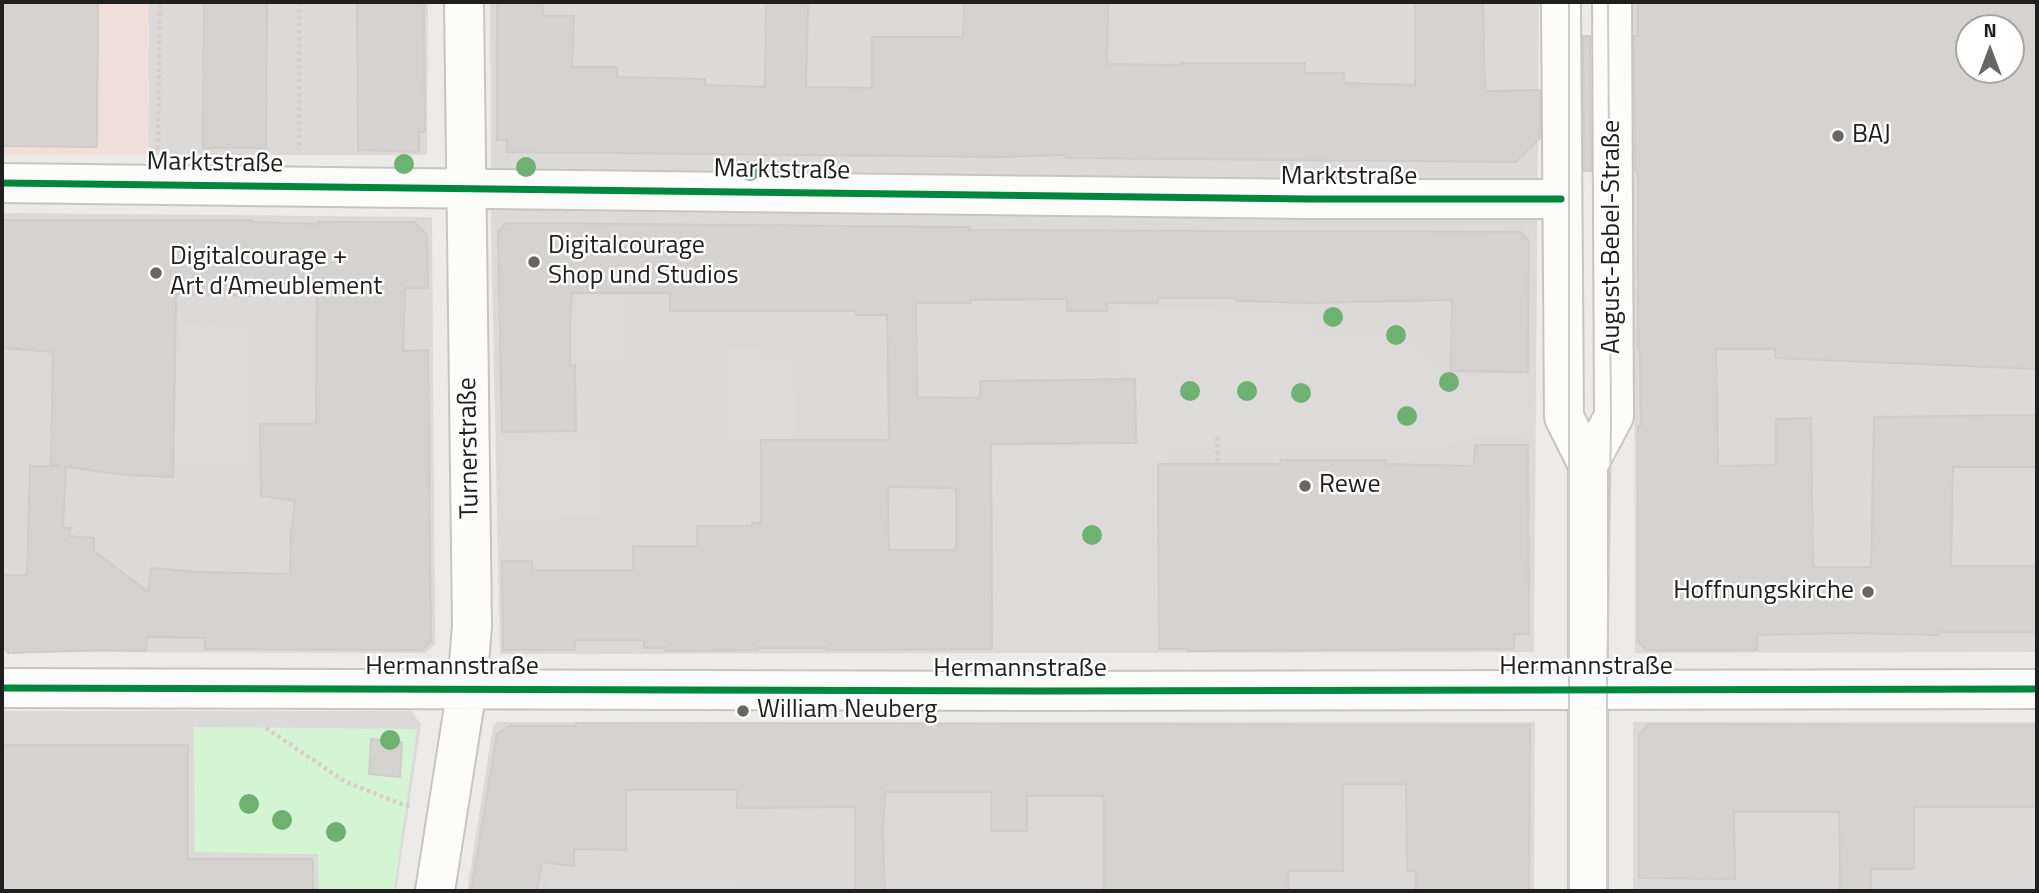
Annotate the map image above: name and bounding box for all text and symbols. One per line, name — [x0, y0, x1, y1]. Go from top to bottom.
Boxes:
north arrow — [1955, 14, 2025, 84]
text: N — [1983, 15, 1997, 44]
street label: August-Bebel-Straße — [1597, 120, 1629, 354]
place label: BAJ — [1852, 120, 1891, 152]
marker: BAJ — [1830, 128, 1846, 144]
street label: Marktstraße — [146, 147, 284, 181]
street label: Marktstraße — [713, 154, 851, 188]
street label: Marktstraße — [1281, 162, 1417, 194]
place label: Digitalcourage Shop und Studios — [548, 231, 739, 292]
place label: Digitalcourage + Art d’Ameublement — [170, 242, 382, 304]
marker: Digitalcourage Shop und Studios — [526, 254, 542, 270]
marker: Digitalcourage + Art d’Ameublement — [148, 265, 164, 281]
street label: Turnerstraße — [453, 377, 487, 519]
place label: Rewe — [1319, 470, 1381, 502]
marker: Rewe — [1297, 478, 1313, 494]
place label: Hoffnungskirche — [1673, 576, 1854, 608]
marker: Hoffnungskirche — [1860, 584, 1876, 600]
street label: Hermannstraße — [365, 652, 539, 684]
street label: Hermannstraße — [1499, 652, 1673, 684]
street label: Hermannstraße — [933, 654, 1107, 686]
place label: William Neuberg — [757, 695, 937, 727]
marker: William Neuberg — [735, 703, 751, 719]

